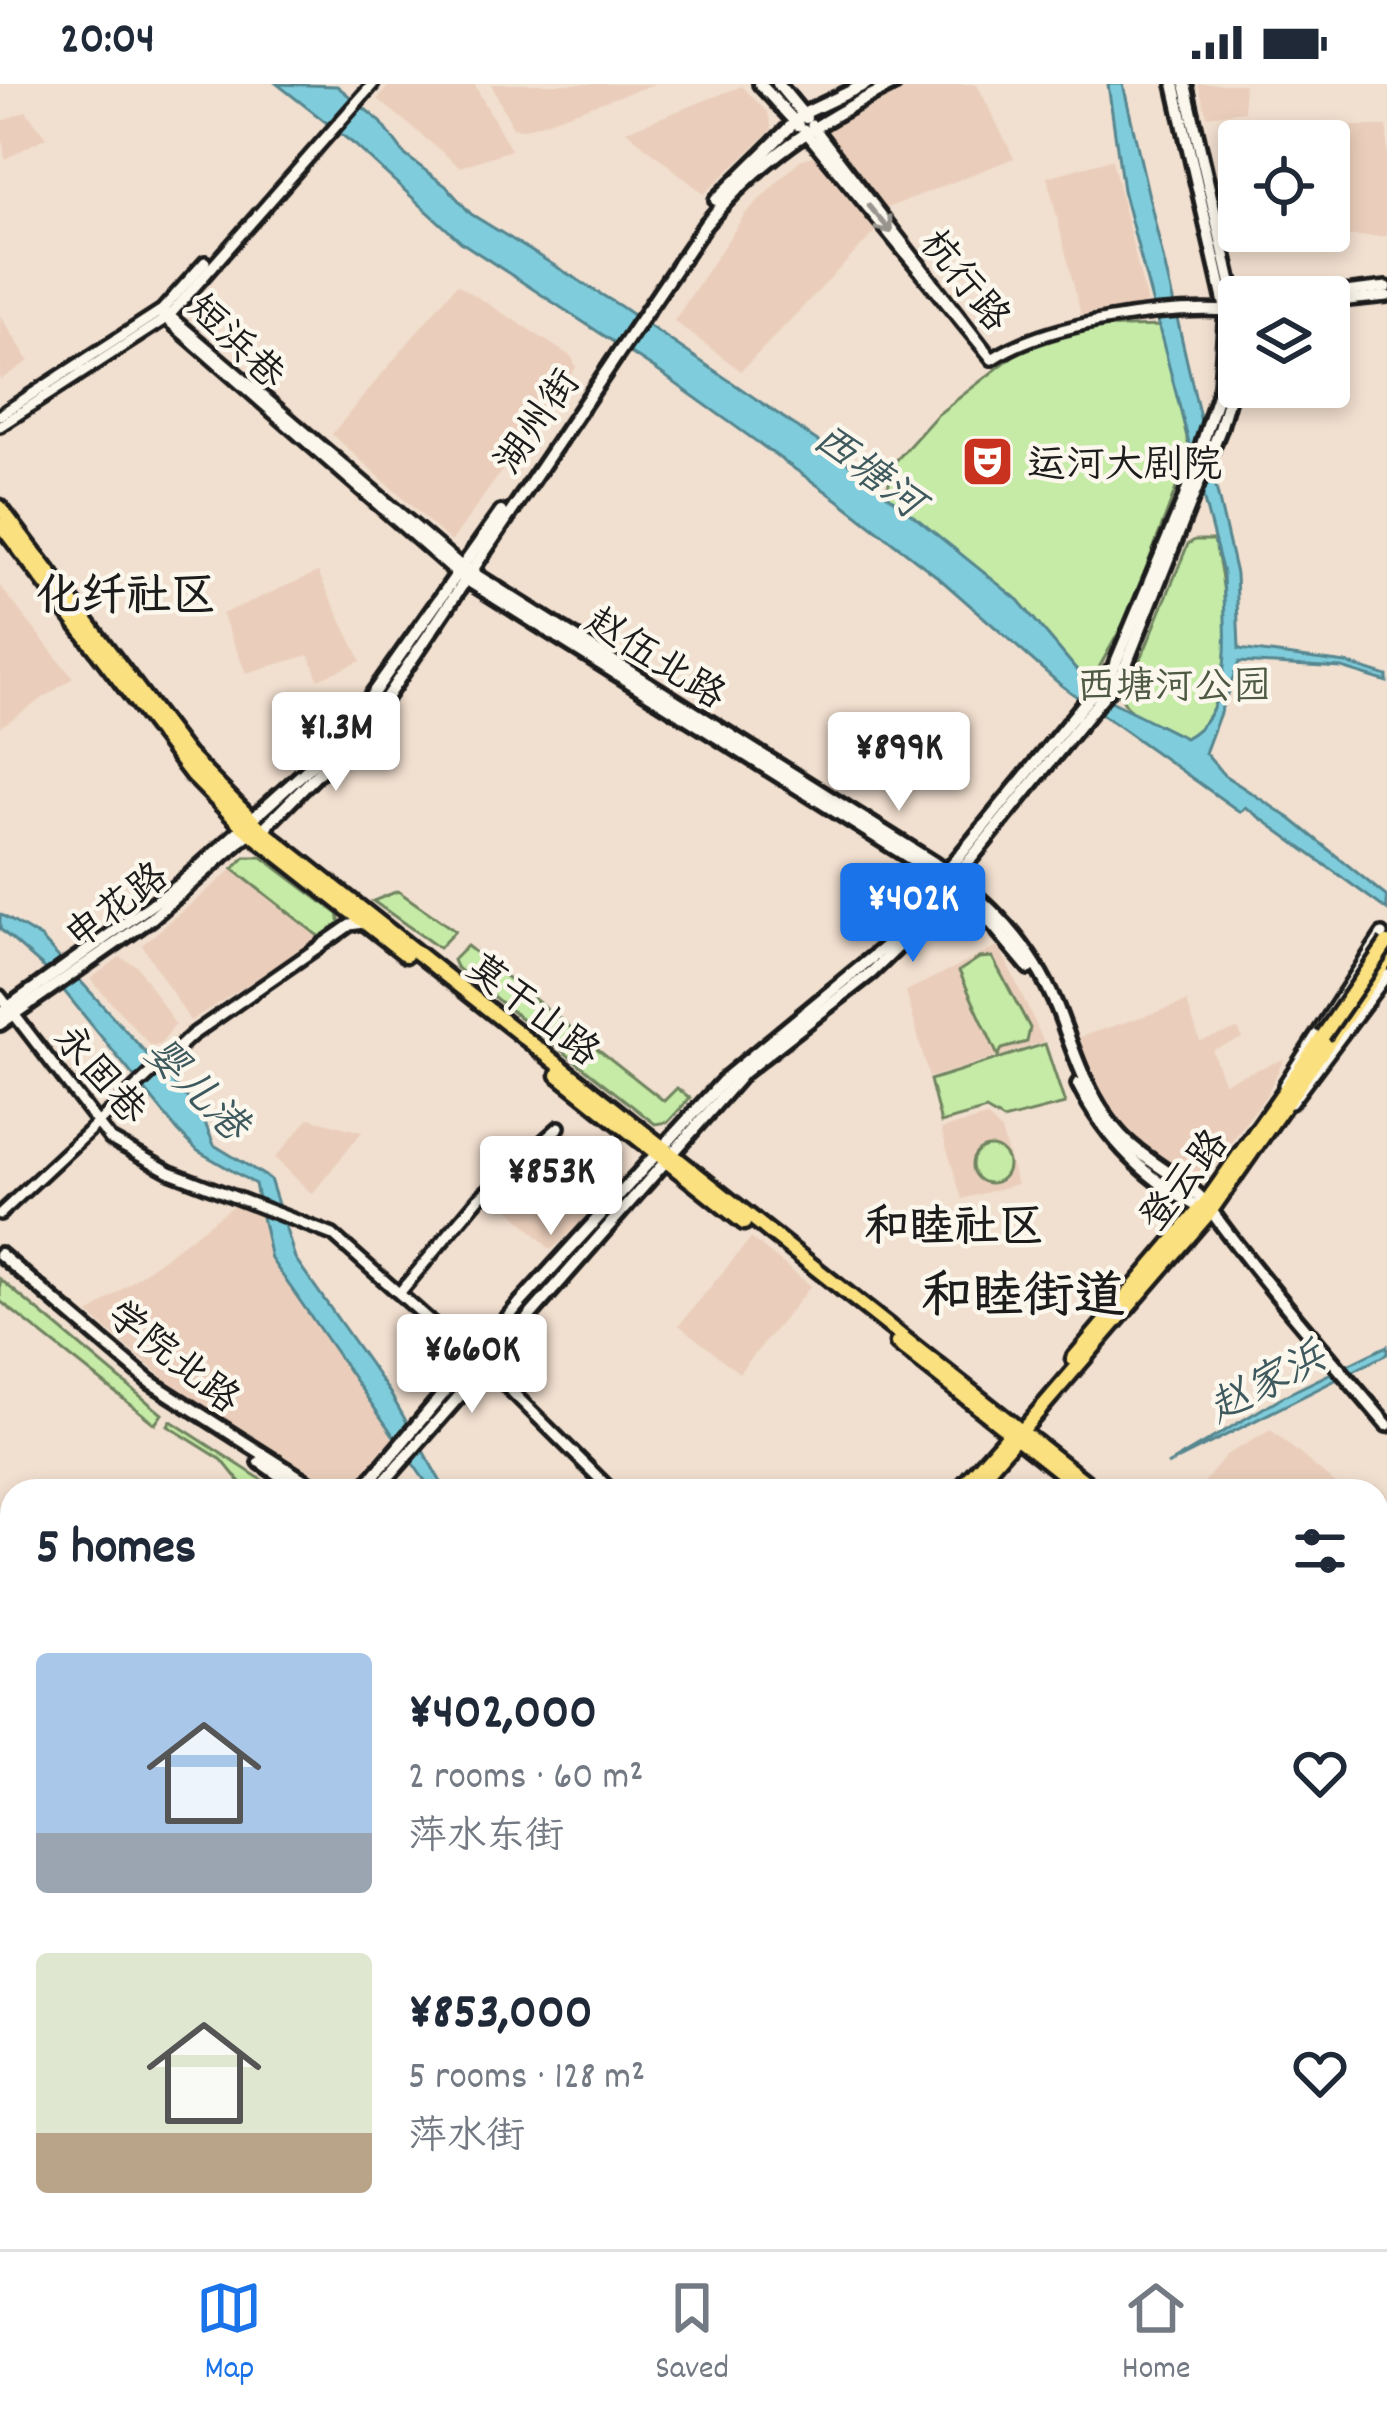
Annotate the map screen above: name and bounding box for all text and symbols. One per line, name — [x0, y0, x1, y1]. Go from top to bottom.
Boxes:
text: 20:04 — [60, 10, 155, 74]
map controls — [1218, 120, 1350, 408]
button: locate — [1218, 120, 1350, 252]
one-way arrow — [865, 203, 893, 234]
street label: 杭行路 — [904, 220, 1020, 346]
button: layers — [1218, 276, 1350, 408]
street label: 短浜巷 — [172, 284, 295, 405]
street label: 湖州街 — [484, 360, 596, 487]
water label: 西塘河 — [797, 413, 939, 540]
theatre icon: 运河大剧院 — [960, 434, 1016, 490]
place label: 运河大剧院 — [1027, 441, 1222, 496]
district label: 化纤社区 — [36, 568, 216, 632]
street label: 赵伍北路 — [573, 597, 734, 726]
park label: 西塘河公园 — [1076, 663, 1272, 718]
pin: ¥1.3M — [252, 692, 420, 794]
text: ¥1.3M — [299, 703, 373, 758]
pin: ¥899K — [815, 712, 983, 814]
text: ¥899K — [855, 723, 943, 778]
street label: 申花路 — [56, 852, 182, 966]
pin: ¥402K — [829, 863, 997, 965]
text: ¥402K — [867, 874, 959, 929]
street label: 莫干山路 — [453, 943, 609, 1083]
street label: 永固巷 — [38, 1015, 156, 1139]
water label: 婴儿港 — [127, 1026, 262, 1161]
street label: 登云路 — [1129, 1120, 1245, 1246]
pin: ¥853K — [467, 1136, 635, 1238]
text: ¥853K — [507, 1147, 595, 1202]
district label: 和睦社区 — [864, 1199, 1044, 1263]
district label: 和睦街道 — [921, 1265, 1125, 1337]
street label: 学院北路 — [93, 1290, 249, 1430]
pin: ¥660K — [388, 1314, 556, 1416]
text: ¥660K — [424, 1325, 520, 1380]
water label: 赵家浜 — [1200, 1329, 1341, 1442]
text: 5 homes — [36, 1515, 196, 1587]
icon: filters — [1287, 1518, 1353, 1584]
text: ¥402,000 — [408, 1680, 597, 1752]
icon: home — [132, 1701, 276, 1845]
icon: heart — [1287, 1740, 1353, 1806]
text: 2 rooms · 60 m² — [408, 1752, 643, 1807]
text: 萍水东街 — [408, 1812, 564, 1867]
text: ¥853,000 — [408, 1980, 592, 2052]
icon: home — [132, 2001, 276, 2145]
icon: heart — [1287, 2040, 1353, 2106]
text: 5 rooms · 128 m² — [408, 2052, 645, 2107]
text: 萍水街 — [408, 2112, 525, 2167]
tab: Map — [196, 2275, 262, 2394]
tab: Saved — [655, 2275, 729, 2394]
tab: Home — [1122, 2275, 1191, 2394]

